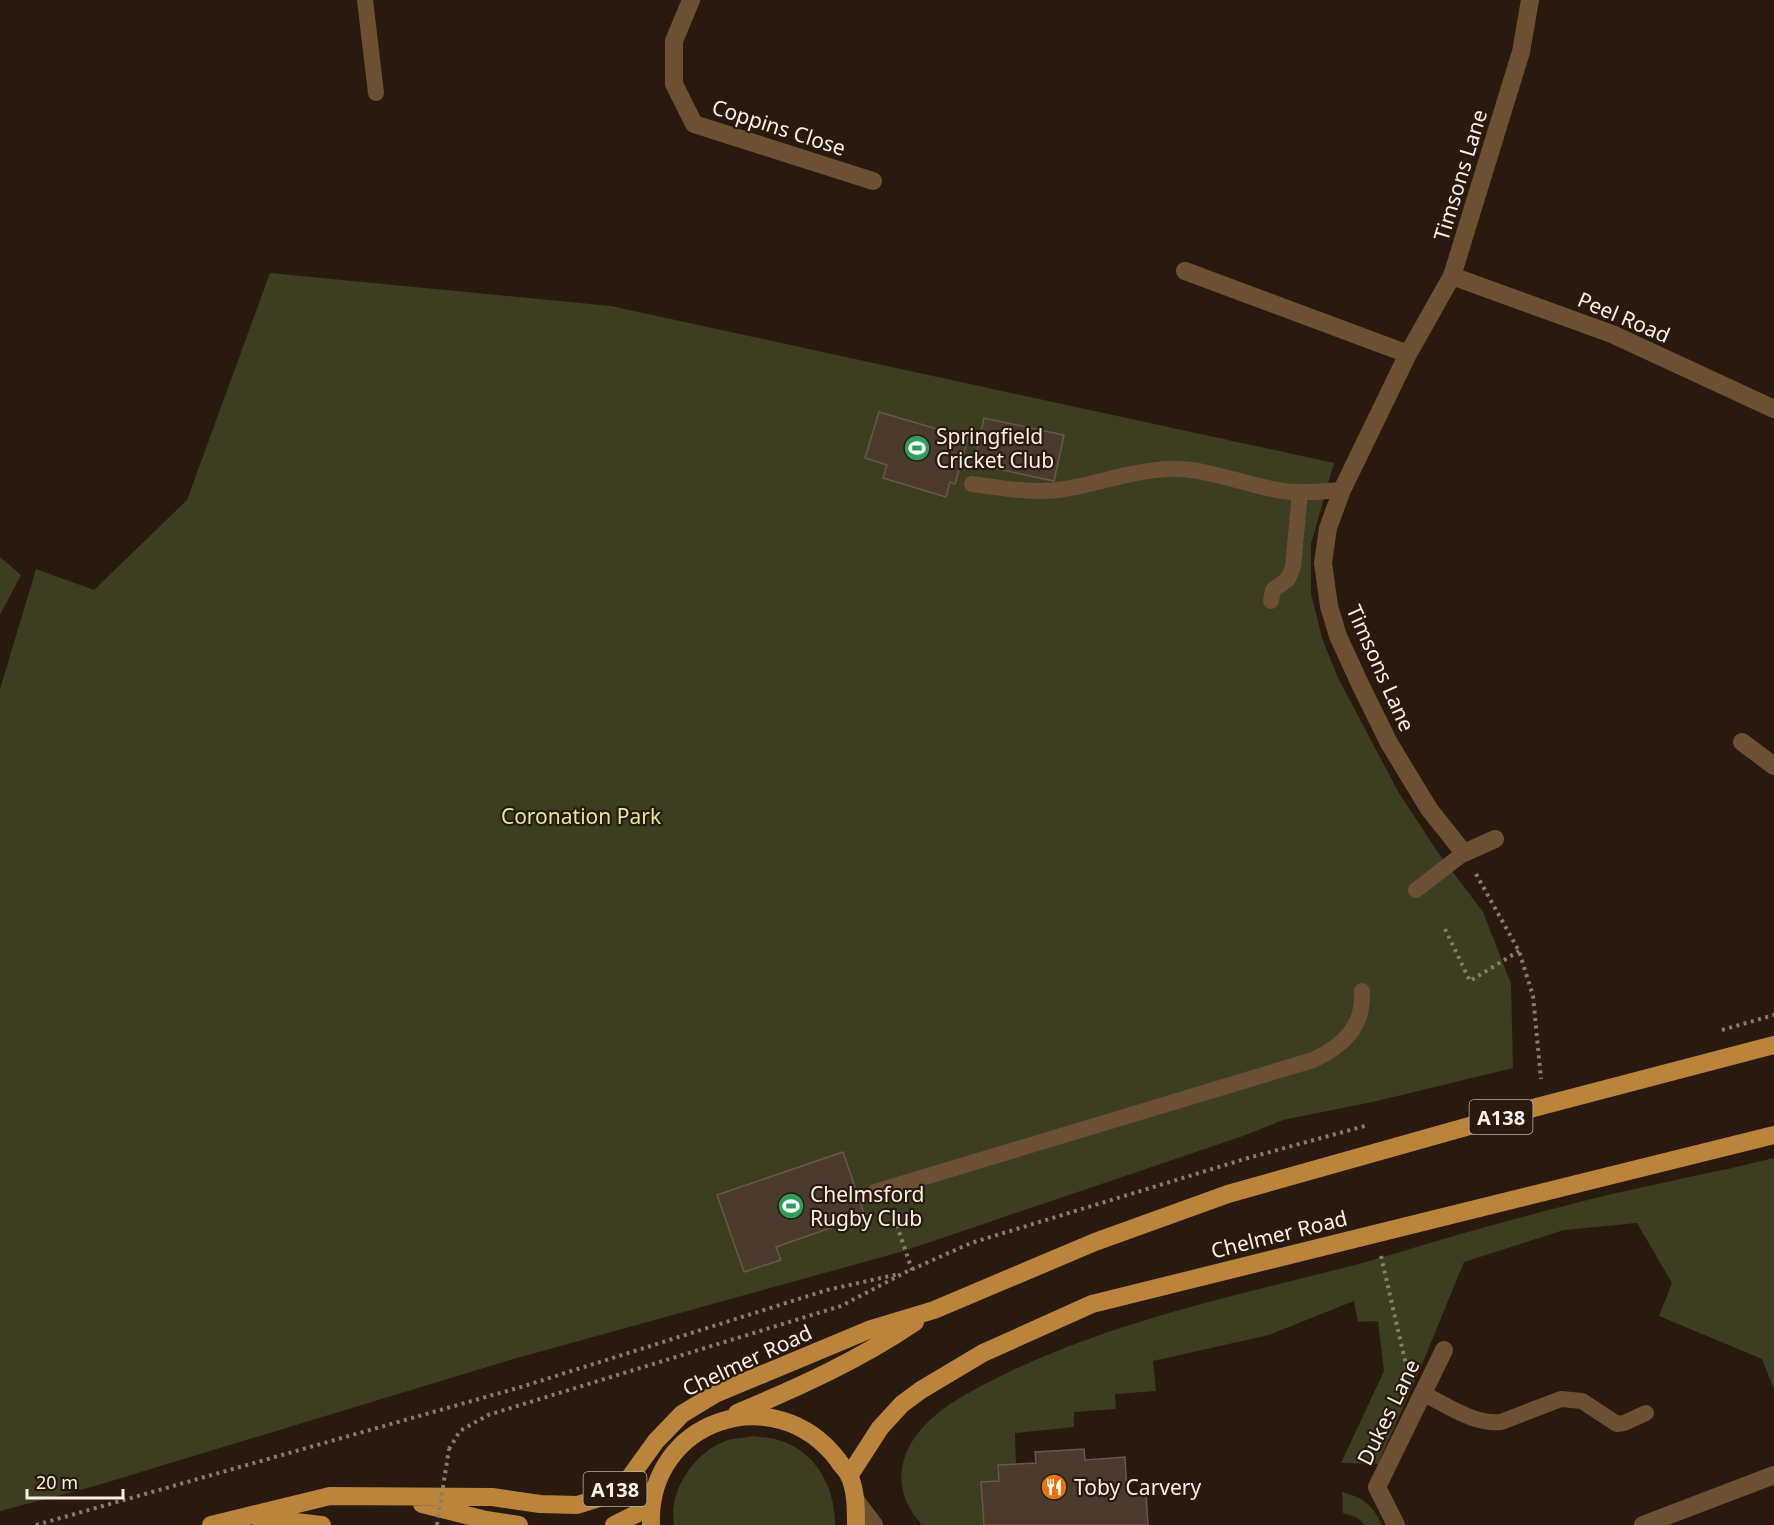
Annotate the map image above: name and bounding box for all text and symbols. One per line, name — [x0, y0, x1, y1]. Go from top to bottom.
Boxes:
street label: Coppins Close — [709, 92, 849, 162]
street label: Timsons Lane — [1427, 106, 1493, 244]
street label: Peel Road — [1574, 285, 1674, 349]
place label: Springfield Cricket Club — [936, 422, 1054, 474]
sports icon: Springfield Cricket Club — [902, 433, 932, 463]
street label: Timsons Lane — [1341, 600, 1421, 736]
park label: Coronation Park — [501, 802, 662, 830]
road number: A138 — [1470, 1100, 1532, 1134]
place label: Chelmsford Rugby Club — [810, 1180, 924, 1232]
sports icon: Chelmsford Rugby Club — [776, 1191, 806, 1221]
street label: Chelmer Road — [1208, 1204, 1350, 1264]
street label: Chelmer Road — [678, 1318, 816, 1402]
street label: Dukes Lane — [1350, 1354, 1426, 1470]
scale bar — [27, 1462, 123, 1500]
text: 20 m — [36, 1470, 78, 1494]
road number: A138 — [584, 1472, 646, 1506]
restaurant icon: Toby Carvery — [1039, 1472, 1069, 1502]
place label: Toby Carvery — [1074, 1473, 1201, 1501]

